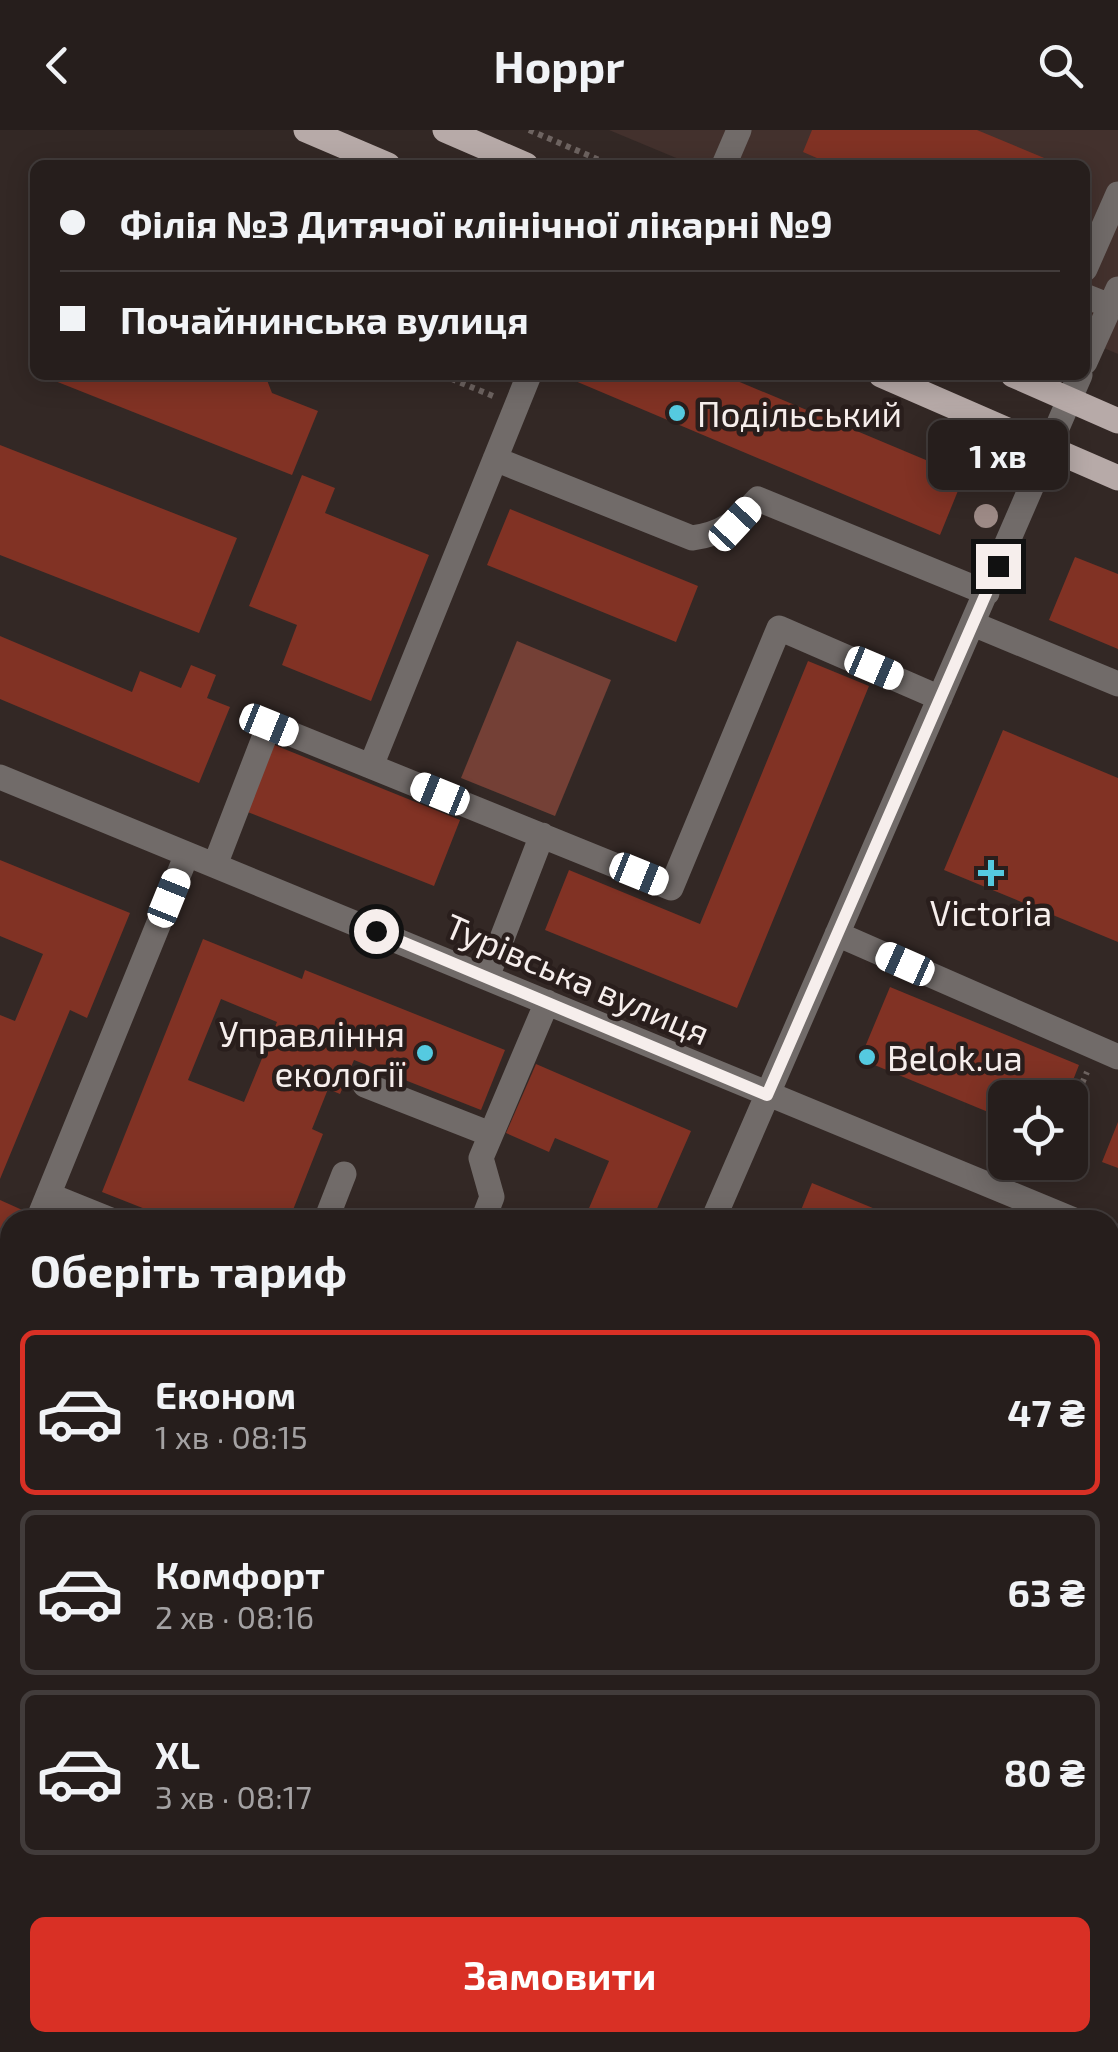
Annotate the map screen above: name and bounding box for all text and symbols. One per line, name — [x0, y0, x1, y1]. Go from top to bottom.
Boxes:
icon: back — [30, 38, 85, 93]
text: Hoppr — [494, 38, 624, 92]
icon: search — [1033, 38, 1088, 93]
text: Філія №3 Дитячої клінічної лікарні №9 — [120, 200, 833, 246]
text: Почайнинська вулиця — [120, 296, 529, 342]
place label: Подільський — [697, 392, 902, 434]
marker: Подільський — [666, 402, 688, 424]
callout: 1 хв — [928, 421, 1068, 491]
text: 1 хв — [969, 436, 1027, 474]
car — [704, 492, 766, 556]
route end — [976, 544, 1021, 589]
car — [841, 642, 907, 694]
car — [236, 700, 302, 750]
car — [407, 769, 473, 819]
car — [606, 849, 672, 899]
marker: Victoria — [978, 860, 1004, 886]
car — [144, 865, 194, 931]
place label: Victoria — [930, 891, 1052, 933]
street label: Турівська вулиця — [439, 903, 716, 1054]
route start — [354, 909, 399, 954]
car — [871, 938, 939, 990]
place label: Управління екології — [219, 1012, 405, 1094]
place label: Belok.ua — [887, 1036, 1023, 1078]
marker: Управління екології — [414, 1042, 436, 1064]
marker: Belok.ua — [856, 1046, 878, 1068]
map controls — [988, 1080, 1088, 1180]
button: locate — [988, 1080, 1088, 1180]
text: Оберіть тариф — [30, 1243, 347, 1297]
icon: car — [35, 1368, 125, 1458]
text: Економ — [155, 1371, 296, 1417]
text: 47 ₴ — [1007, 1389, 1085, 1435]
text: 1 хв · 08:15 — [155, 1417, 308, 1455]
icon: car — [35, 1548, 125, 1638]
text: Комфорт — [155, 1551, 325, 1597]
text: 63 ₴ — [1007, 1569, 1085, 1615]
text: 2 хв · 08:16 — [155, 1597, 314, 1635]
icon: car — [35, 1728, 125, 1818]
text: XL — [155, 1731, 200, 1777]
text: 80 ₴ — [1004, 1749, 1085, 1795]
text: 3 хв · 08:17 — [155, 1777, 312, 1815]
button: Замовити — [30, 1917, 1090, 2032]

